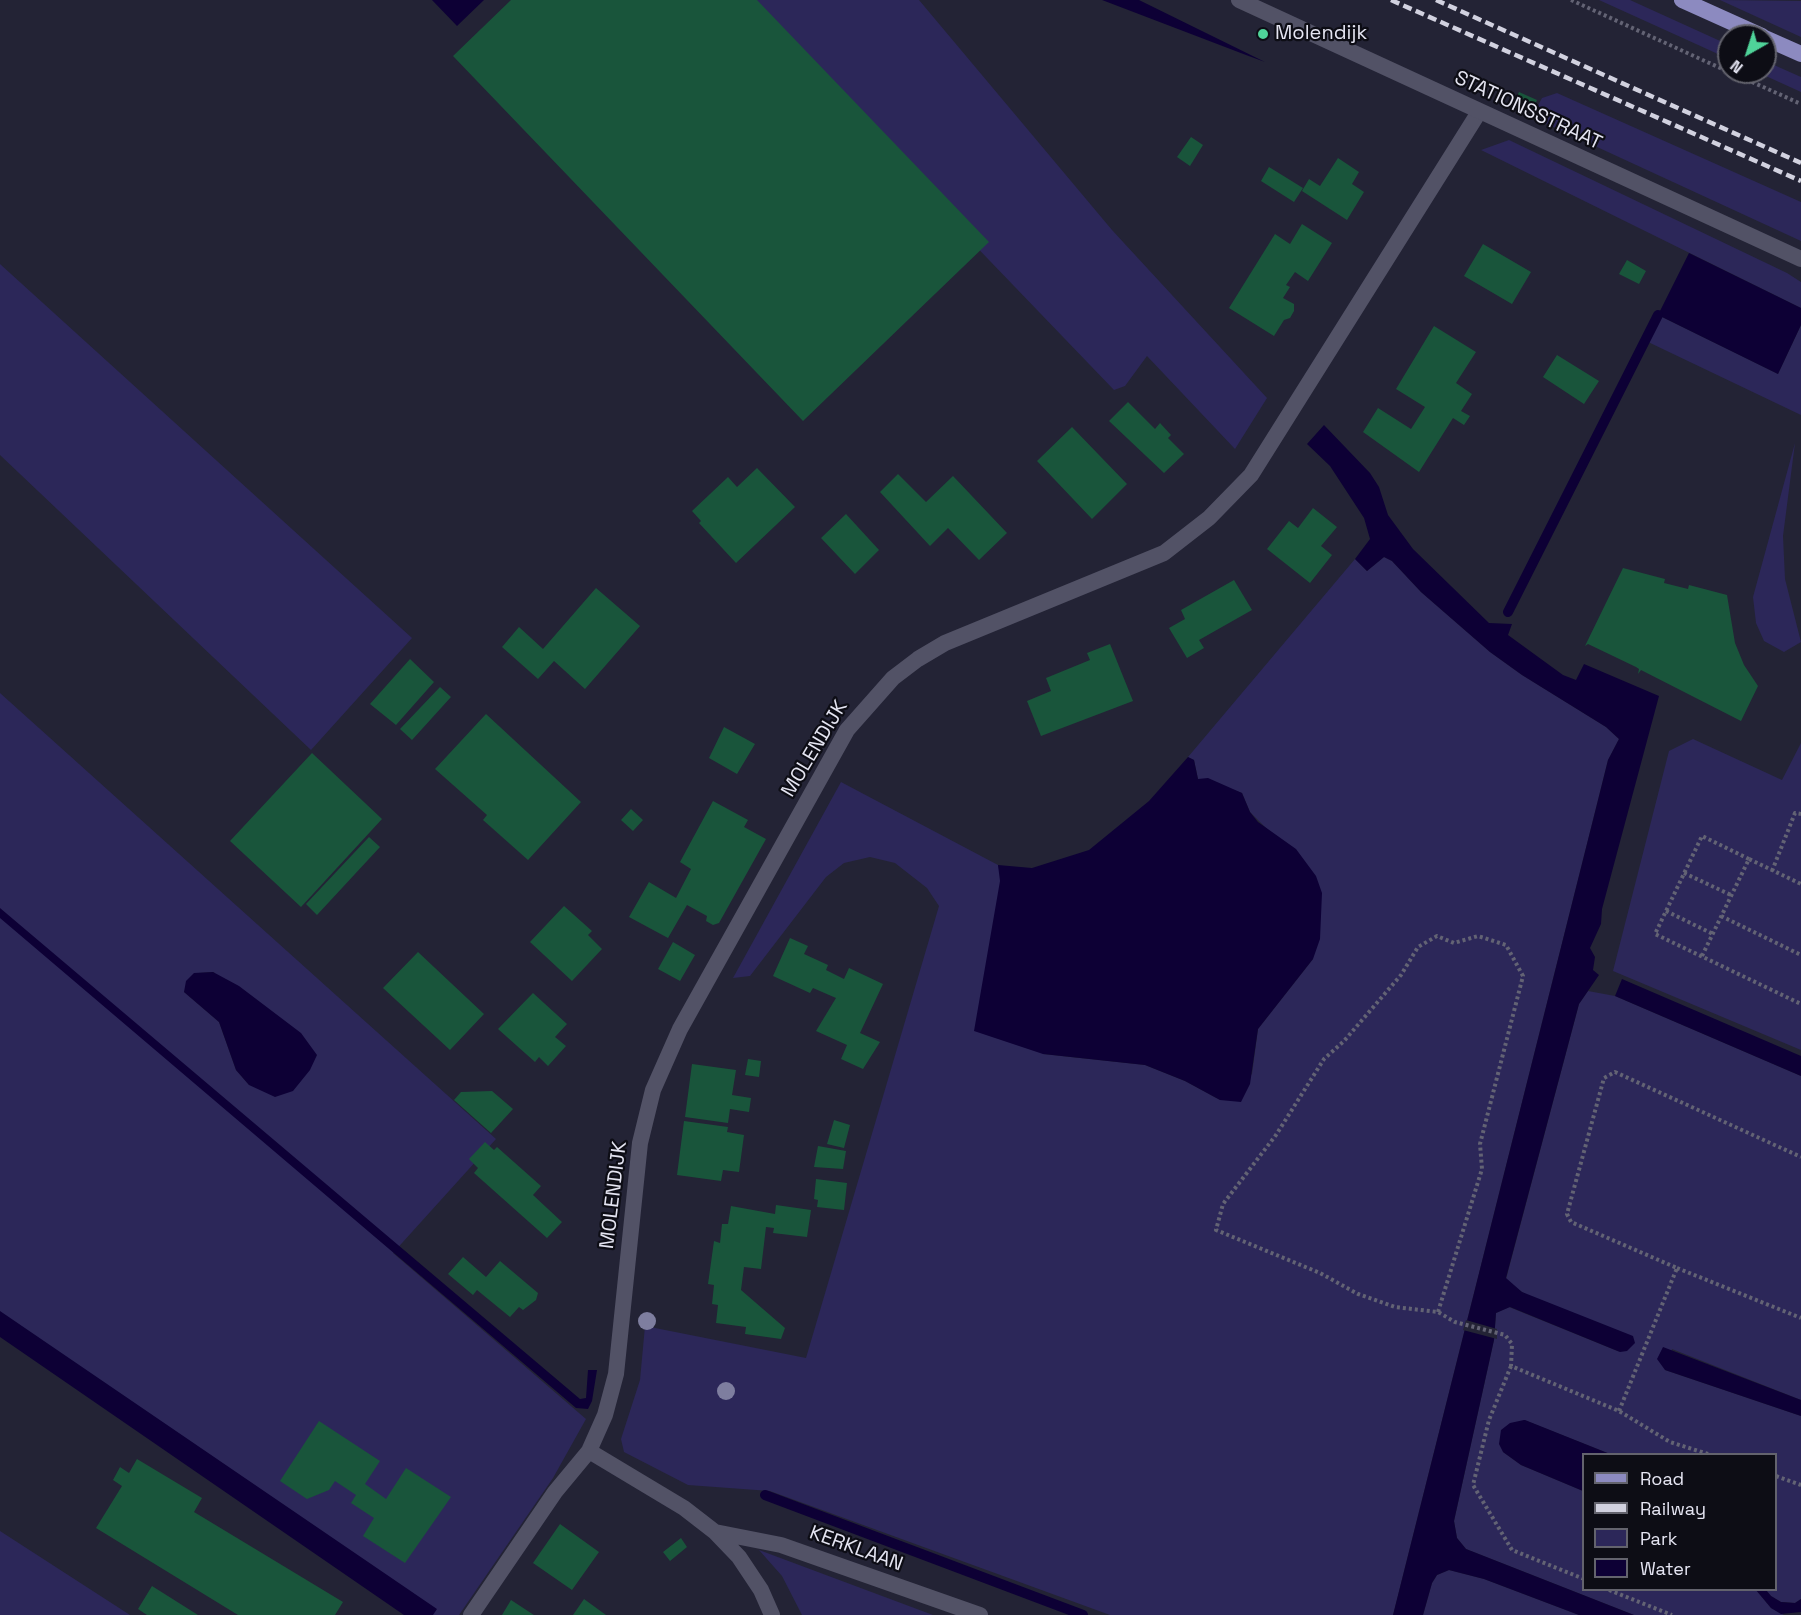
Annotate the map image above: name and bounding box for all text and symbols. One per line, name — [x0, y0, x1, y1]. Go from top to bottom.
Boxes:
place label: Molendijk — [1275, 22, 1367, 46]
north arrow — [1717, 24, 1777, 84]
marker: Molendijk — [1256, 27, 1270, 41]
text: N — [1726, 55, 1747, 78]
street label: STATIONSSTRAAT — [1450, 66, 1606, 156]
street label: MOLENDIJK — [777, 696, 853, 802]
street label: MOLENDIJK — [595, 1140, 633, 1250]
legend — [1582, 1453, 1777, 1591]
text: Road — [1640, 1467, 1684, 1490]
text: Railway — [1640, 1497, 1706, 1520]
street label: KERKLAAN — [806, 1521, 906, 1577]
text: Park — [1640, 1527, 1677, 1550]
text: Water — [1640, 1557, 1691, 1580]

